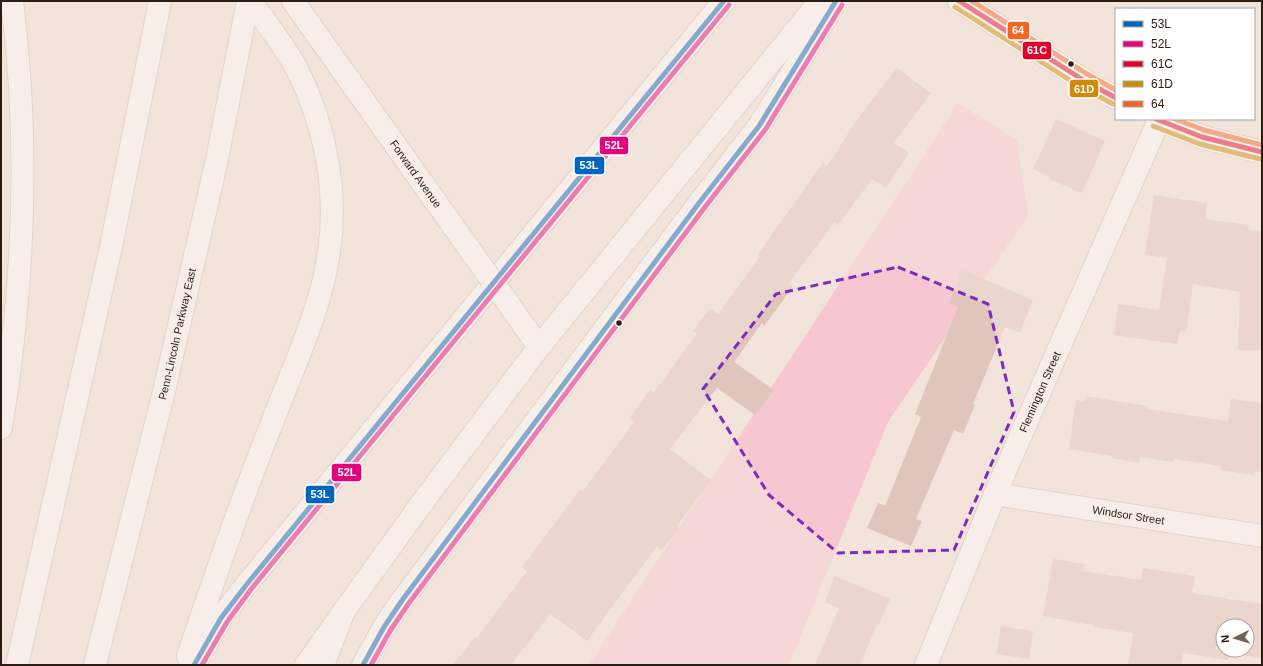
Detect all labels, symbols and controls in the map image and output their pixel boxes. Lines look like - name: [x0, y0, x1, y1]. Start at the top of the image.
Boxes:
- legend: [1115, 8, 1255, 120]
- text: 53L: [1151, 17, 1171, 31]
- line badge: 64: [1007, 21, 1030, 40]
- text: 64: [1012, 24, 1025, 36]
- text: 52L: [1151, 37, 1171, 51]
- line badge: 61C: [1022, 41, 1052, 60]
- text: 61C: [1027, 44, 1047, 56]
- text: 61C: [1151, 57, 1173, 71]
- unlabelled marker: [1066, 59, 1076, 69]
- text: 61D: [1151, 77, 1173, 91]
- line badge: 61D: [1069, 79, 1099, 98]
- text: 61D: [1074, 83, 1094, 95]
- text: 64: [1151, 97, 1165, 111]
- line badge: 52L: [599, 136, 629, 155]
- street label: Forward Avenue: [388, 138, 444, 210]
- text: 52L: [605, 139, 624, 151]
- line badge: 53L: [574, 156, 605, 175]
- text: 53L: [580, 159, 599, 171]
- street label: Penn-Lincoln Parkway East: [156, 267, 198, 401]
- unlabelled marker: [614, 318, 624, 328]
- street label: Flemington Street: [1017, 350, 1063, 434]
- line badge: 52L: [331, 463, 362, 482]
- text: 52L: [338, 466, 357, 478]
- line badge: 53L: [305, 485, 335, 504]
- text: 53L: [311, 488, 330, 500]
- street label: Windsor Street: [1091, 503, 1165, 527]
- north arrow: [1215, 618, 1255, 658]
- text: N: [1219, 634, 1231, 643]

